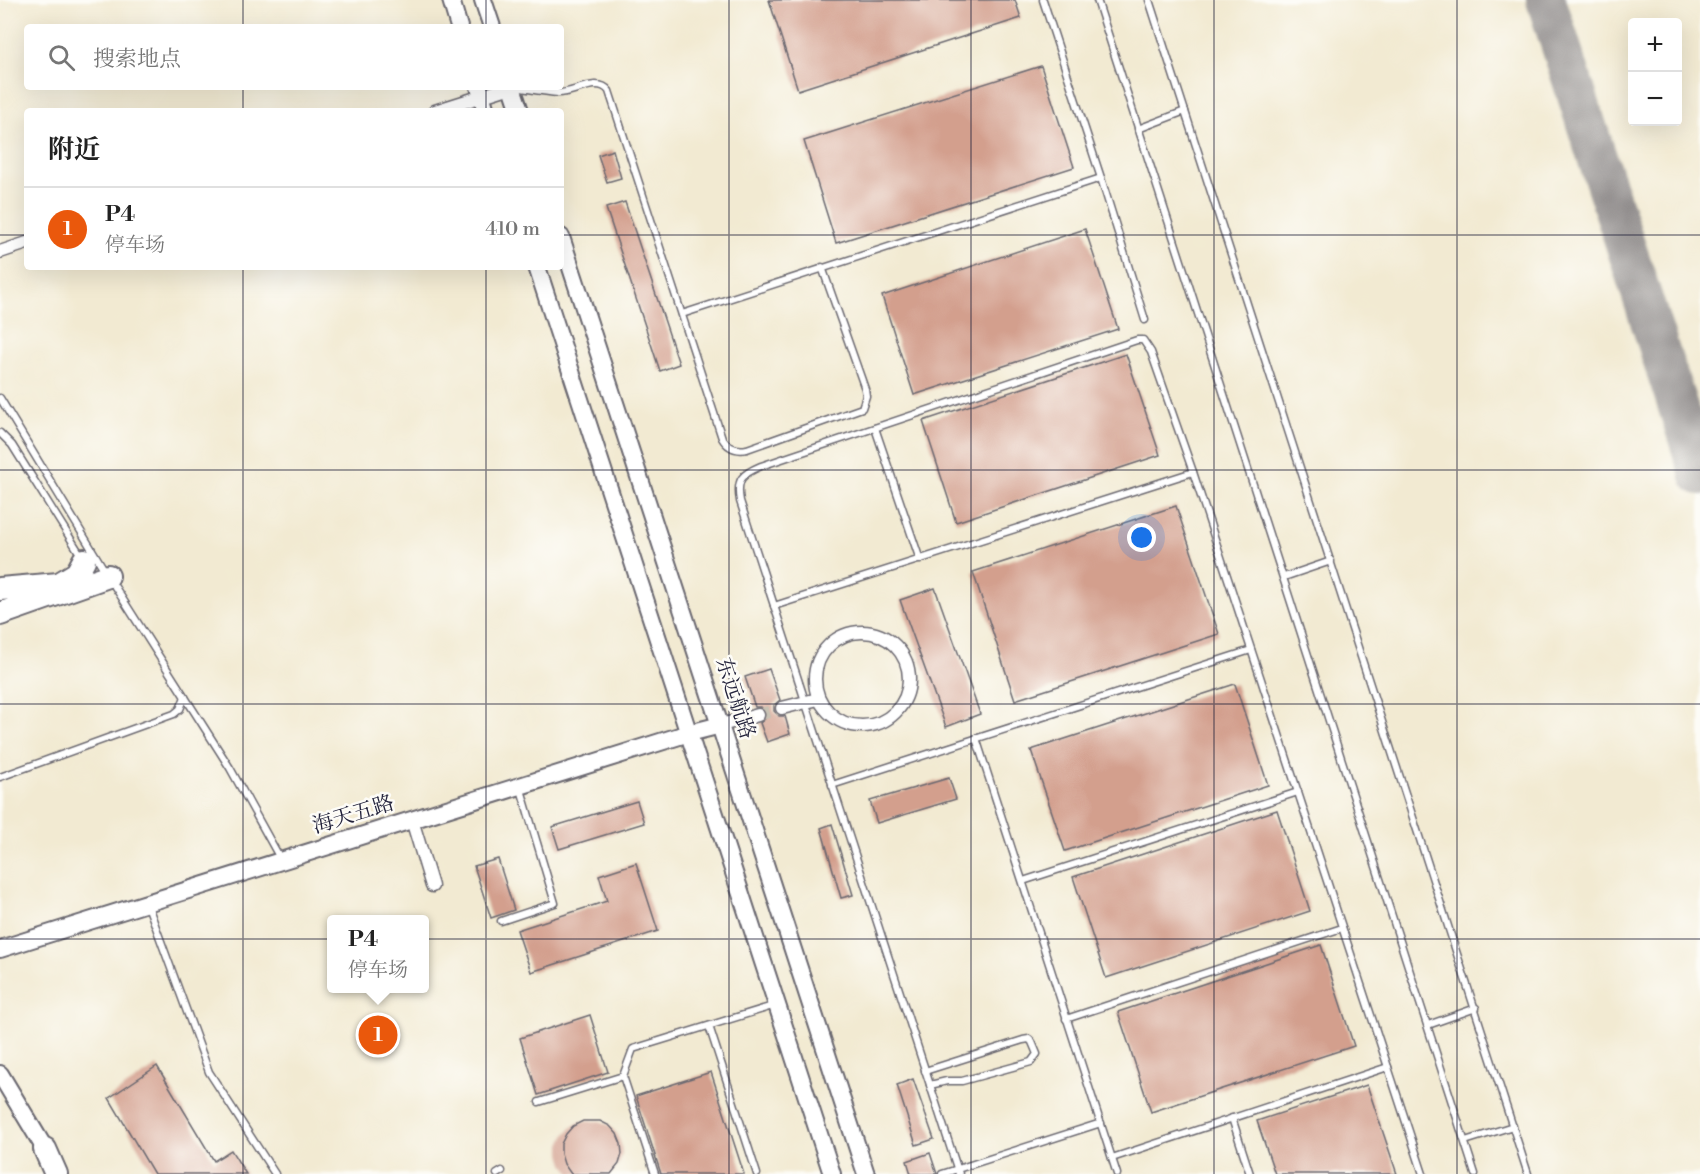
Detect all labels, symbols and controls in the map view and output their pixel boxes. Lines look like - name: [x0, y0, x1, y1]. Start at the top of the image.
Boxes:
- map controls: [1628, 18, 1682, 126]
- button: +: [1628, 18, 1682, 72]
- search box: [24, 24, 564, 90]
- icon: search: [45, 41, 78, 74]
- text: 搜索地点: [93, 46, 181, 73]
- button: −: [1628, 72, 1682, 126]
- text: 附近: [48, 134, 100, 166]
- text: P4: [105, 201, 135, 228]
- text: 1: [63, 217, 72, 242]
- text: 410 m: [485, 217, 540, 242]
- text: 停车场: [105, 233, 165, 258]
- your location: [1127, 523, 1156, 552]
- street label: 东远航路: [710, 654, 760, 742]
- street label: 海天五路: [309, 790, 397, 840]
- popup: [327, 915, 429, 993]
- text: P4: [348, 926, 378, 953]
- text: 停车场: [348, 958, 408, 983]
- pin: 1: [358, 1012, 398, 1058]

